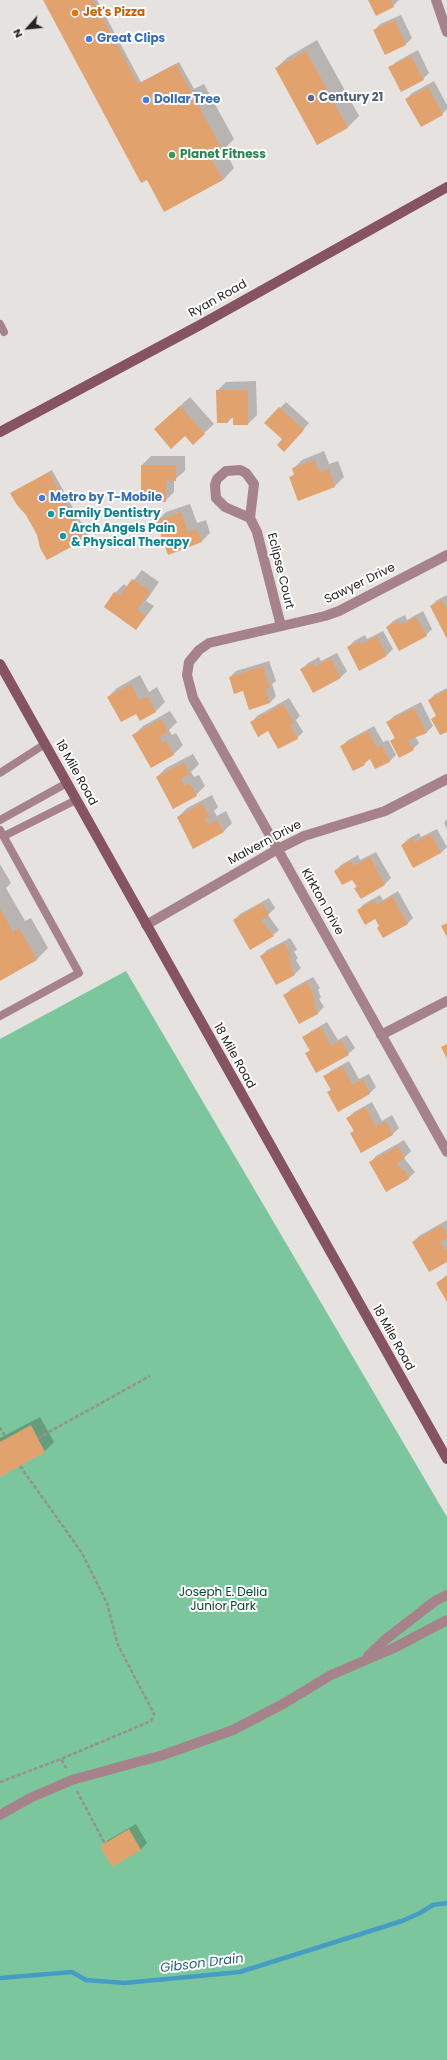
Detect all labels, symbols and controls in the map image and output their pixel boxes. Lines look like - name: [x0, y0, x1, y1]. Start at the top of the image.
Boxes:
- place label: Jet's Pizza: [83, 6, 145, 20]
- north arrow: [8, 8, 48, 48]
- marker: Jet's Pizza: [70, 8, 80, 18]
- text: N: [8, 26, 26, 41]
- place label: Great Clips: [97, 32, 165, 46]
- marker: Great Clips: [84, 34, 94, 44]
- place label: Century 21: [319, 91, 383, 105]
- place label: Dollar Tree: [154, 93, 220, 107]
- marker: Century 21: [306, 93, 316, 103]
- marker: Dollar Tree: [141, 95, 151, 105]
- place label: Planet Fitness: [180, 148, 266, 162]
- marker: Planet Fitness: [167, 150, 177, 160]
- street label: Ryan Road: [186, 277, 250, 321]
- place label: Metro by T-Mobile: [50, 491, 162, 505]
- marker: Metro by T-Mobile: [37, 493, 47, 503]
- place label: Family Dentistry: [59, 507, 161, 521]
- marker: Family Dentistry: [46, 509, 56, 519]
- place label: Arch Angels Pain & Physical Therapy: [71, 522, 190, 550]
- marker: Arch Angels Pain & Physical Therapy: [58, 531, 68, 541]
- street label: Eclipse Court: [264, 531, 296, 611]
- street label: Sawyer Drive: [322, 561, 398, 607]
- street label: 18 Mile Road: [52, 738, 100, 808]
- street label: Malvern Drive: [226, 818, 304, 868]
- street label: Kirkton Drive: [298, 866, 346, 938]
- street label: 18 Mile Road: [210, 1021, 258, 1091]
- street label: 18 Mile Road: [369, 1303, 417, 1373]
- park label: Joseph E. Delia Junior Park: [179, 1586, 267, 1614]
- water label: Gibson Drain: [159, 1951, 245, 1977]

